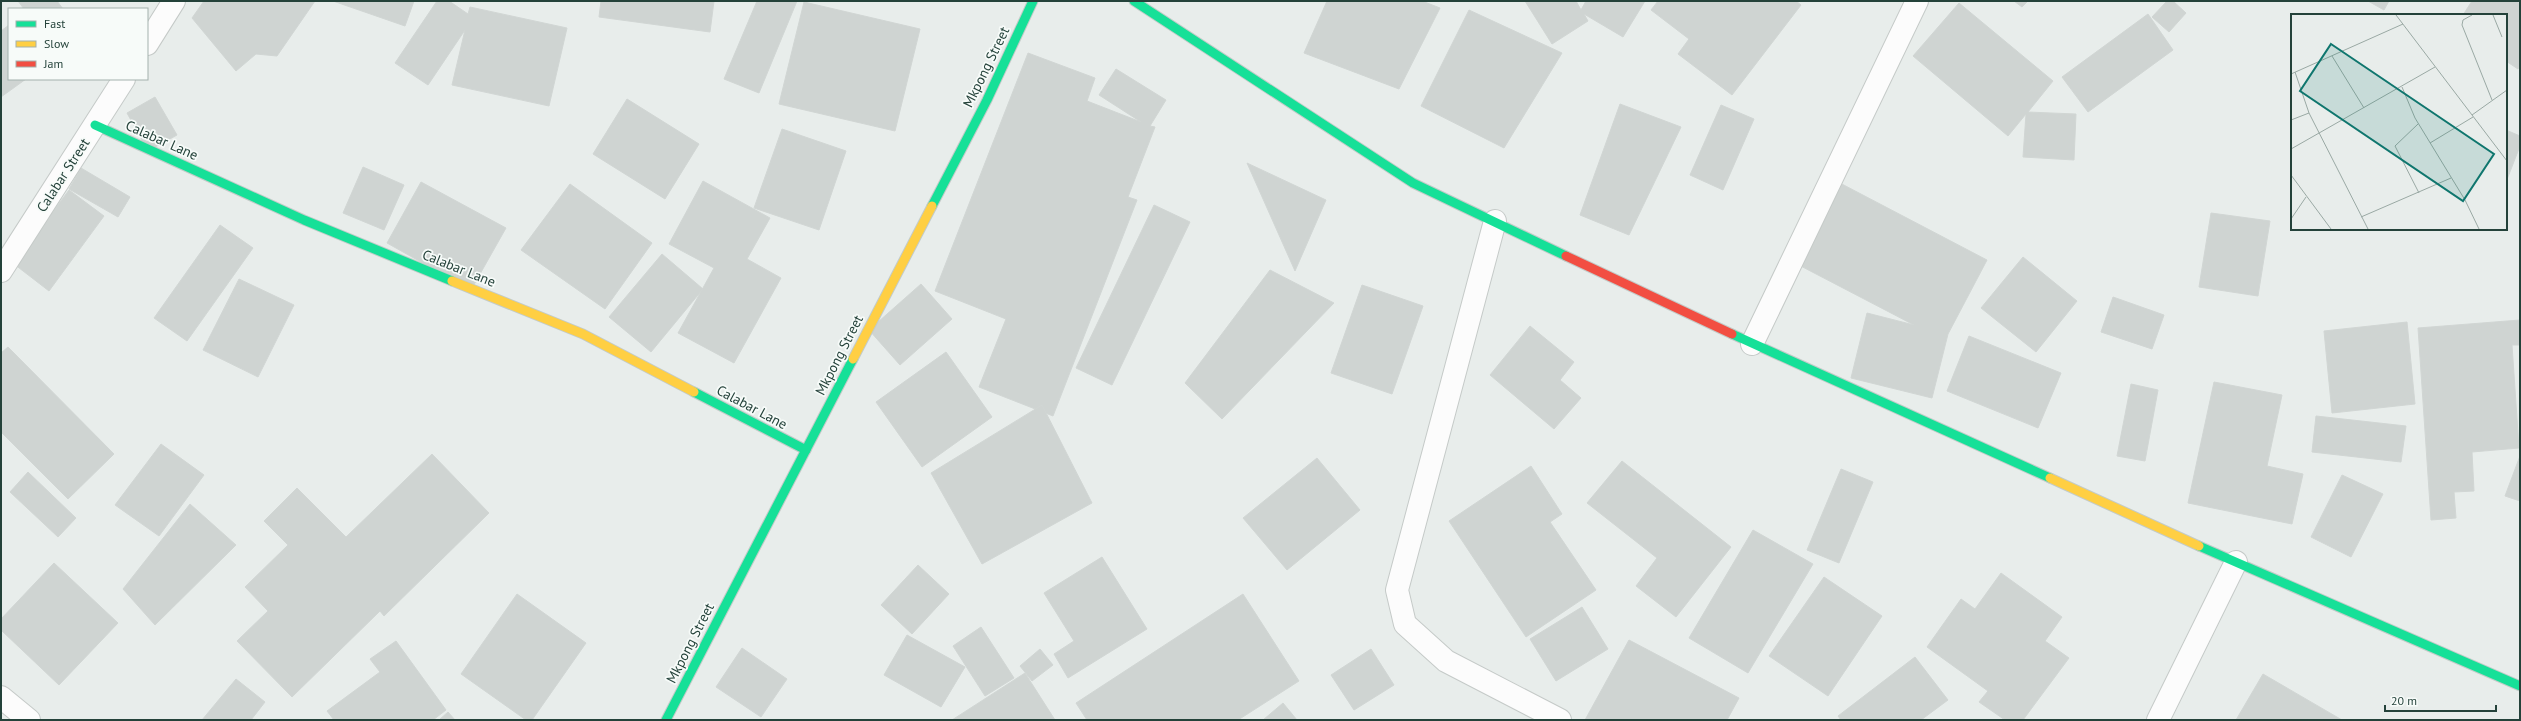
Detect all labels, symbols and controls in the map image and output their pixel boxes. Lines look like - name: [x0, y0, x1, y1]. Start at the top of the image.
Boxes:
- legend: [8, 8, 148, 80]
- inset map: [2291, 14, 2507, 230]
- text: Fast: [44, 16, 65, 31]
- street label: Mkpong Street: [959, 23, 1013, 110]
- text: Slow: [44, 36, 69, 51]
- text: Jam: [43, 56, 63, 71]
- street label: Calabar Lane: [123, 116, 201, 164]
- street label: Calabar Street: [32, 134, 94, 215]
- street label: Calabar Lane: [420, 245, 498, 291]
- street label: Mkpong Street: [811, 312, 867, 398]
- street label: Calabar Lane: [714, 381, 790, 433]
- street label: Mkpong Street: [662, 600, 718, 686]
- scale bar: [2385, 687, 2496, 713]
- text: 20 m: [2391, 693, 2417, 708]

